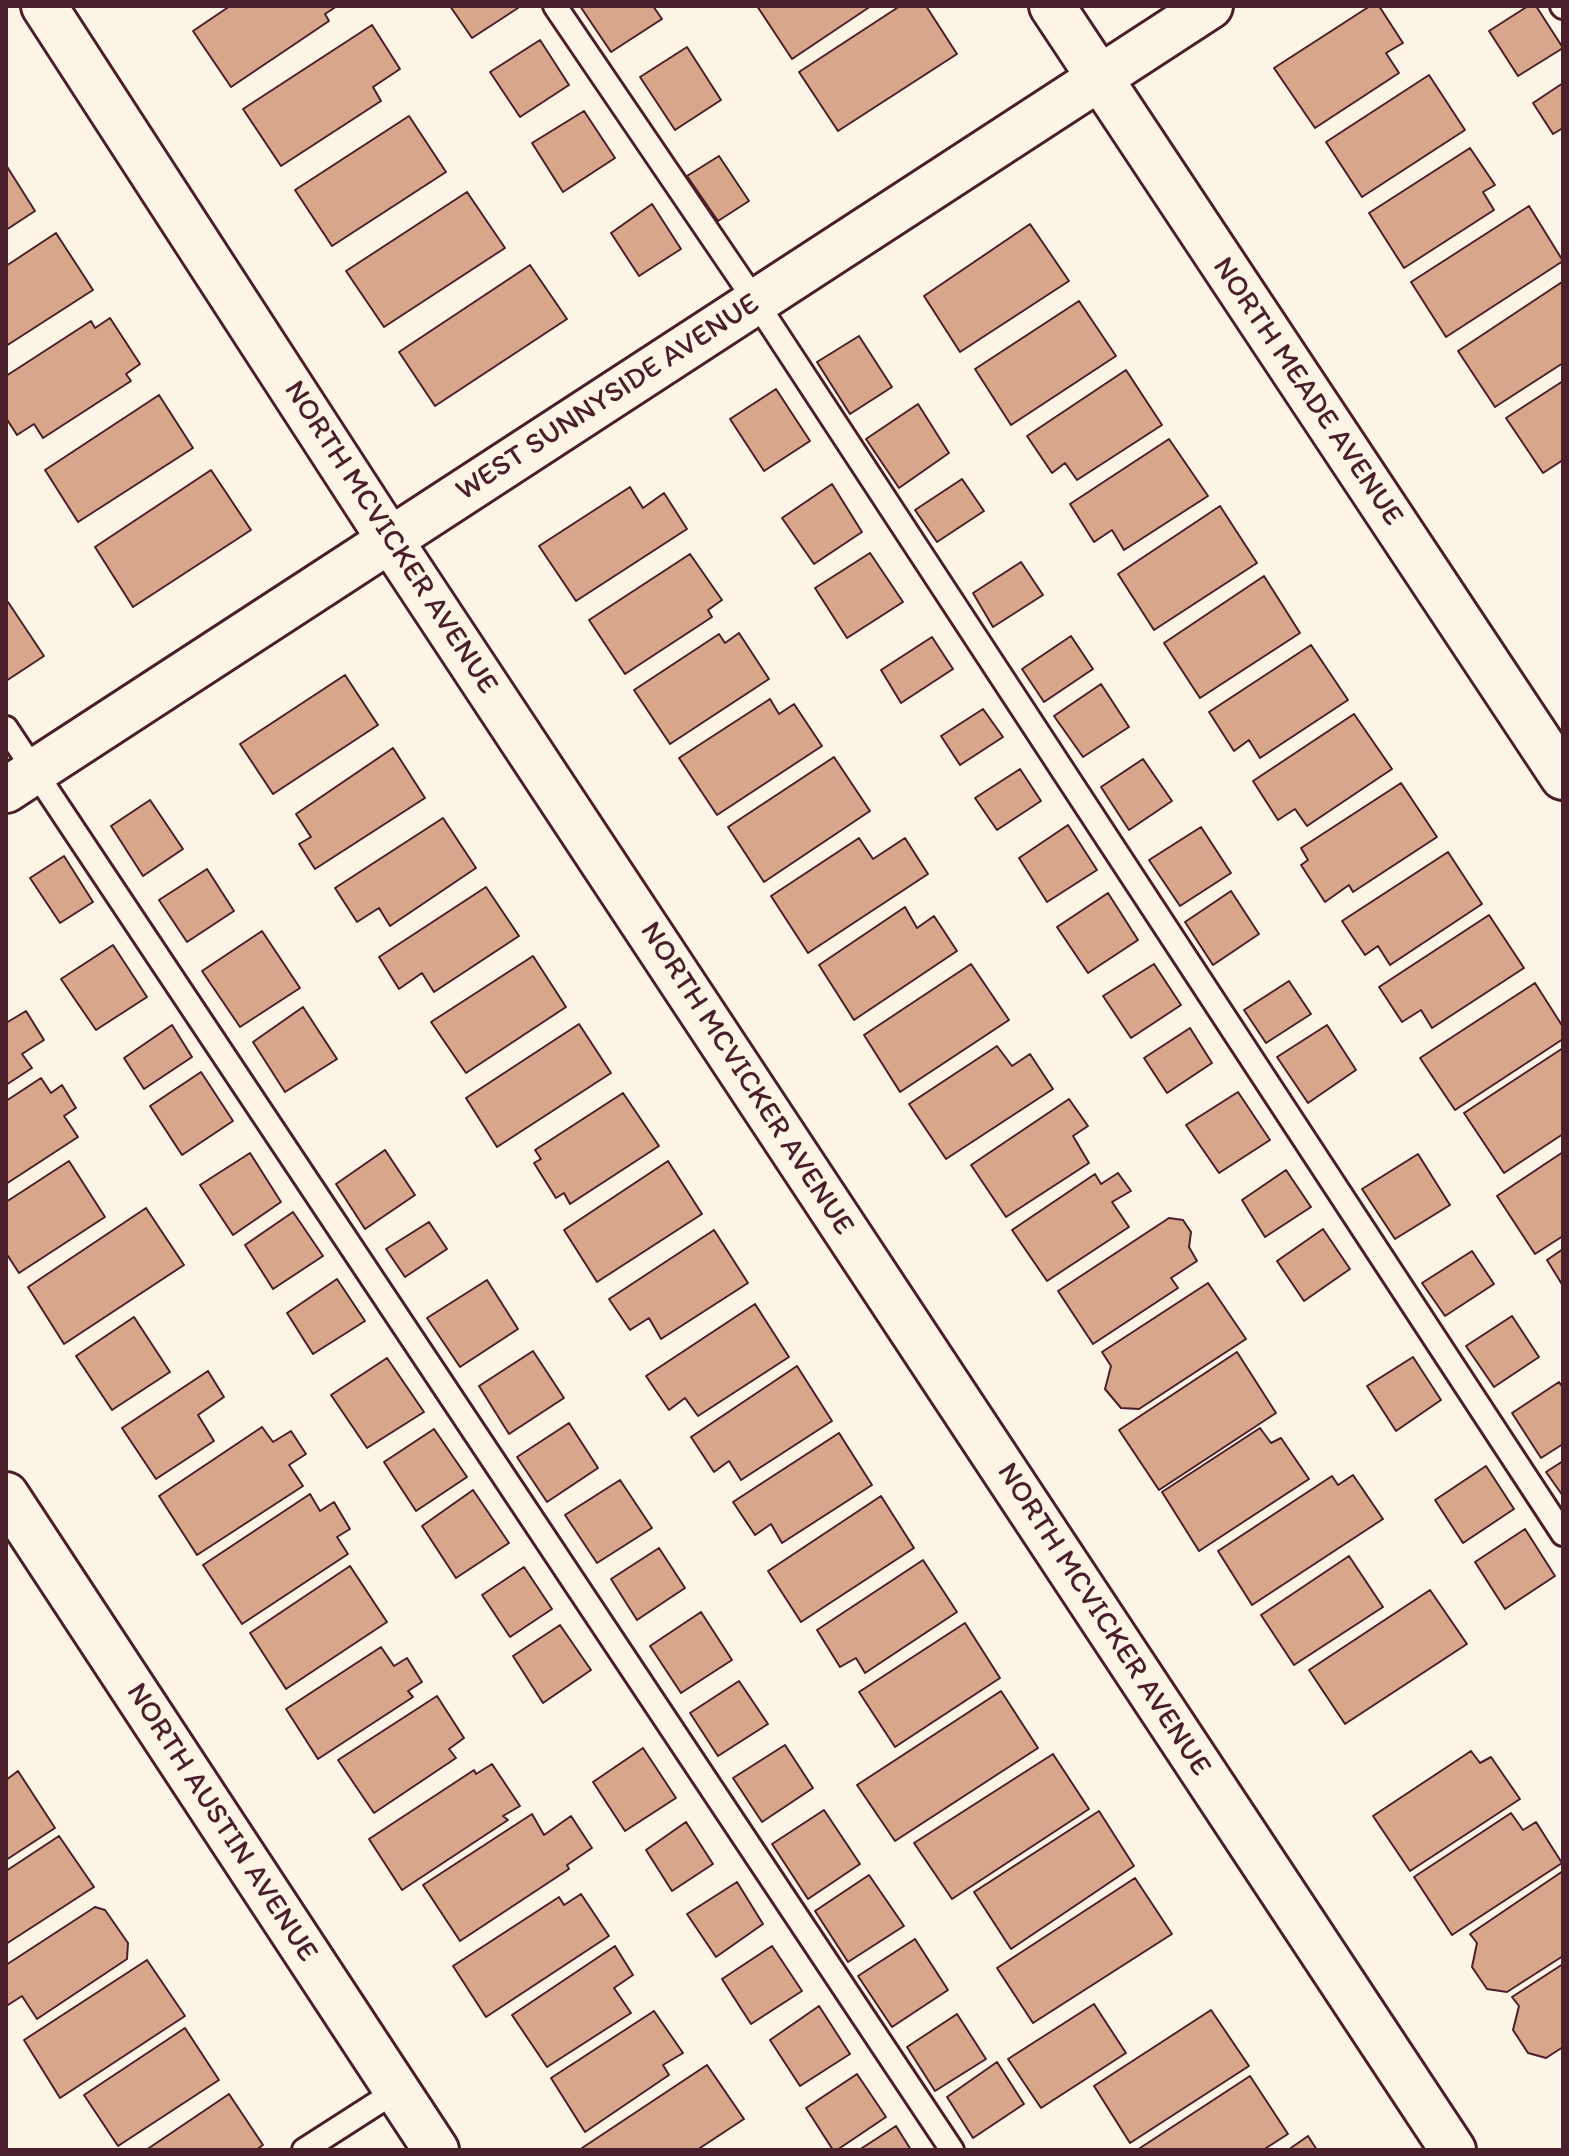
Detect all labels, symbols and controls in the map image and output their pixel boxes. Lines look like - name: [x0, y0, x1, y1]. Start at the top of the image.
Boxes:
- street label: NORTH MEADE AVENUE: [1204, 251, 1410, 533]
- street label: WEST SUNNYSIDE AVENUE: [450, 286, 766, 510]
- street label: NORTH MCVICKER AVENUE: [275, 375, 505, 701]
- street label: NORTH MCVICKER AVENUE: [631, 916, 861, 1242]
- street label: NORTH MCVICKER AVENUE: [988, 1457, 1218, 1783]
- street label: NORTH AUSTIN AVENUE: [117, 1677, 325, 1969]

